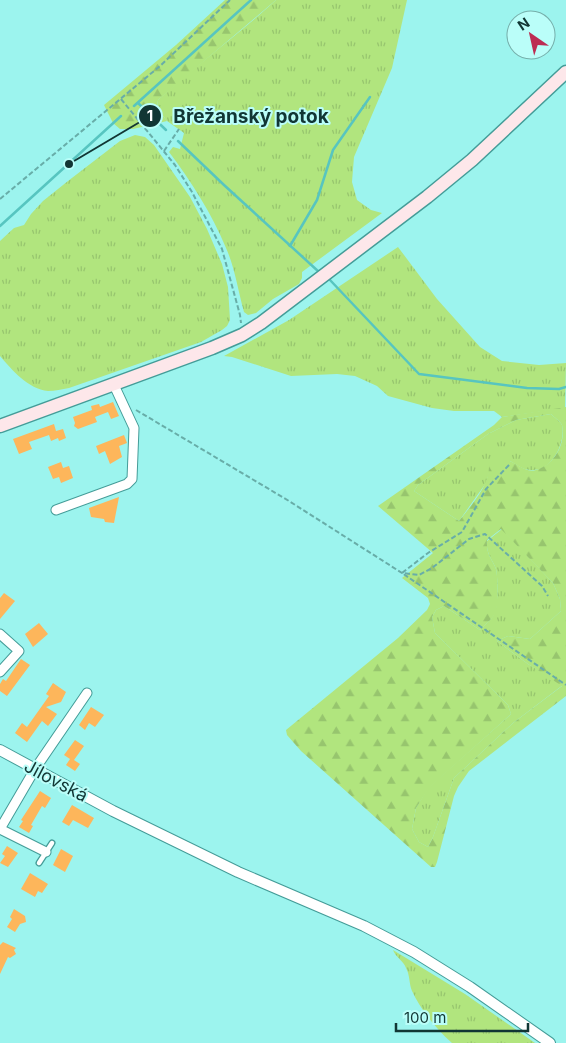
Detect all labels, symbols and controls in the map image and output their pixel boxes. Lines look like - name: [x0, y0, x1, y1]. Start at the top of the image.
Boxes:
- north arrow: [506, 10, 556, 60]
- text: N: [514, 14, 533, 34]
- callout: Břežanský potok: [138, 99, 338, 133]
- text: Břežanský potok: [173, 105, 329, 128]
- text: 1: [147, 106, 153, 125]
- street label: Jílovská: [21, 755, 92, 806]
- scale bar: [396, 1000, 528, 1032]
- text: 100 m: [404, 1008, 446, 1027]

